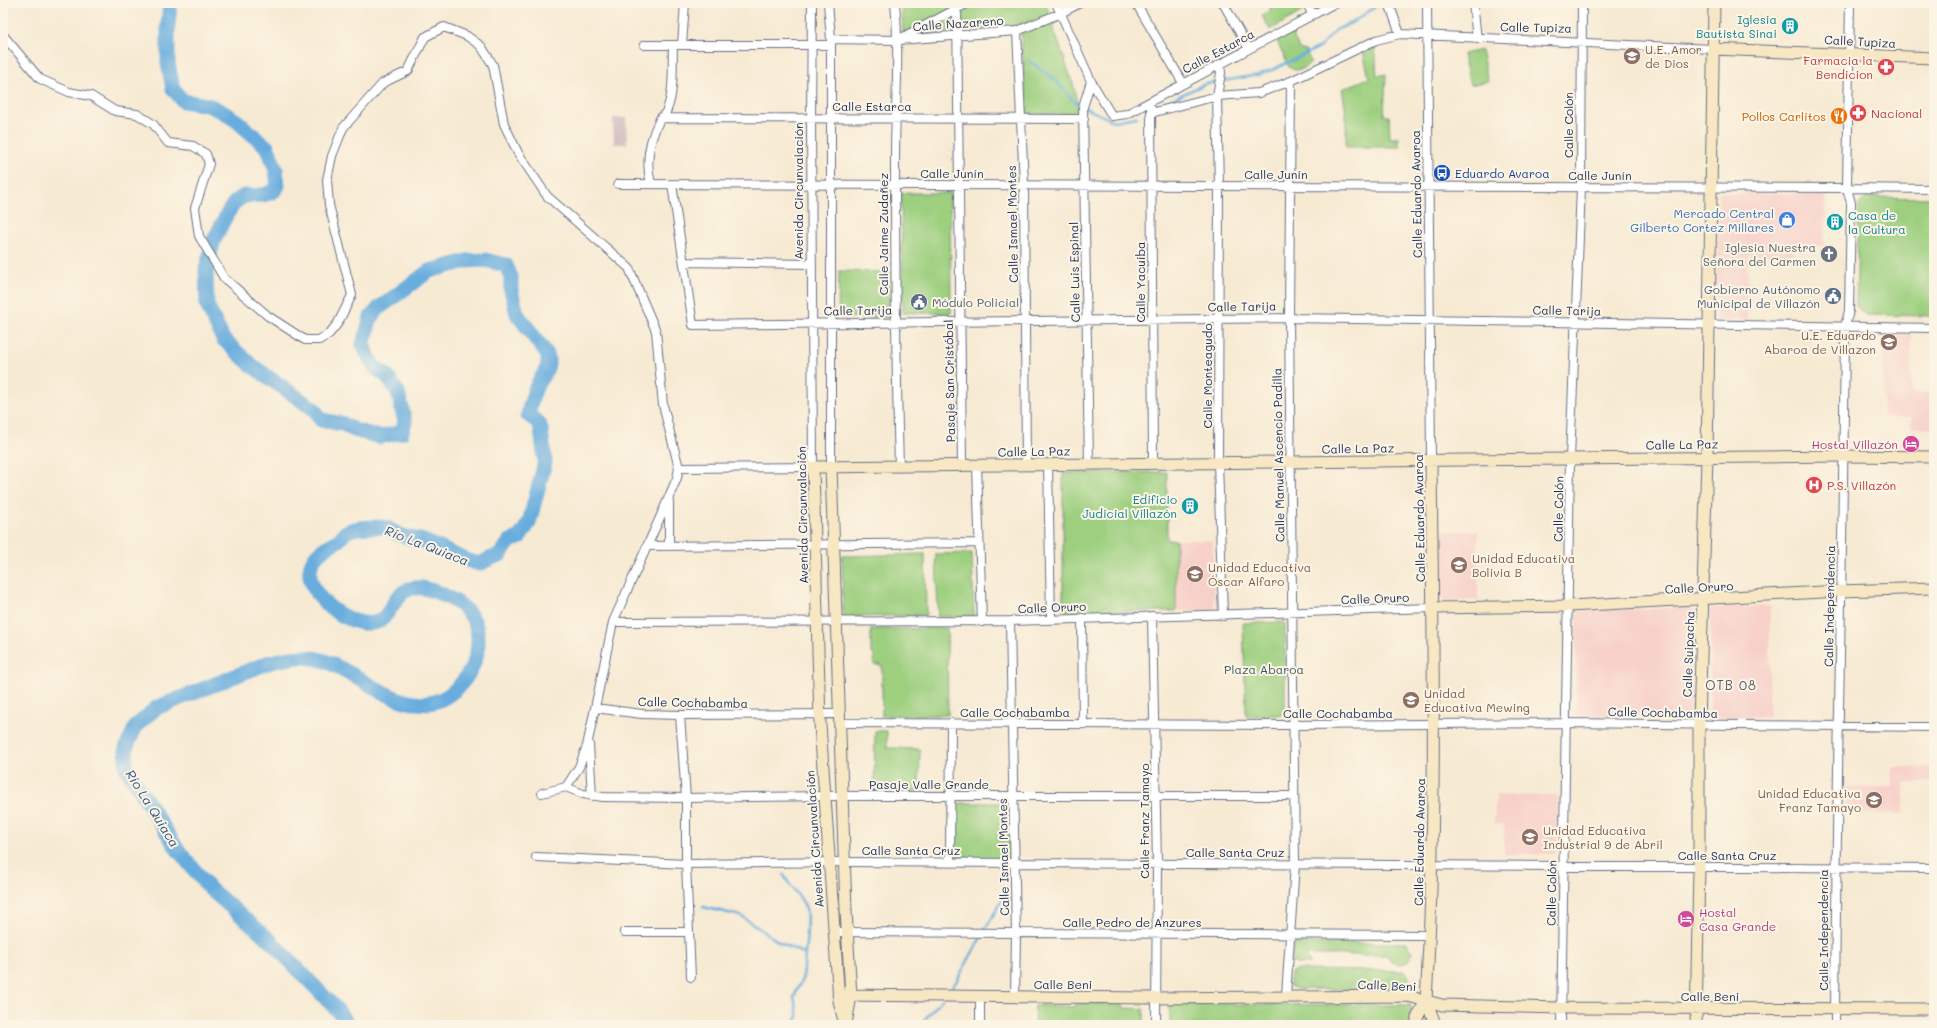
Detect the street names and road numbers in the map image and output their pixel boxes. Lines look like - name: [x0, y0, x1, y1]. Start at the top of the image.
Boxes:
- street label: Calle Nazareno: [912, 12, 1004, 34]
- street label: Calle Tupiza: [1500, 18, 1572, 36]
- street label: Calle Estarca: [1179, 25, 1257, 77]
- street label: Calle Tupiza: [1824, 31, 1896, 51]
- street label: Calle Colón: [1560, 92, 1576, 158]
- street label: Calle Estarca: [832, 98, 912, 114]
- street label: Avenida Circunvalación: [790, 122, 806, 260]
- street label: Calle Eduardo Avaroa: [1407, 130, 1425, 258]
- street label: Calle Junín: [920, 165, 984, 181]
- street label: Calle Ismael Montes: [1003, 165, 1021, 283]
- street label: Calle Junín: [1244, 166, 1308, 182]
- street label: Calle Junín: [1568, 167, 1632, 183]
- street label: Calle Jaime Zudañez: [875, 172, 891, 295]
- street label: Calle Luis Espinal: [1065, 222, 1083, 322]
- street label: Calle Yacuiba: [1132, 241, 1148, 323]
- street label: Calle Tarija: [1208, 297, 1276, 315]
- street label: Calle Tarija: [824, 301, 892, 319]
- street label: Calle Tarija: [1533, 301, 1601, 319]
- street label: Pasaje San Cristóbal: [940, 319, 958, 443]
- street label: Calle Monteagudo: [1199, 323, 1215, 429]
- street label: Calle Manuel Ascencio Padilla: [1268, 368, 1288, 542]
- street label: Calle La Paz: [1646, 435, 1719, 453]
- street label: Calle La Paz: [1322, 439, 1395, 457]
- street label: Calle La Paz: [998, 442, 1071, 460]
- street label: Avenida Circunvalación: [793, 446, 811, 584]
- street label: Calle Eduardo Avaroa: [1410, 454, 1428, 582]
- street label: Calle Colón: [1549, 476, 1567, 542]
- street label: Calle Independencia: [1820, 545, 1838, 667]
- street label: Calle Oruro: [1664, 577, 1734, 597]
- street label: Calle Oruro: [1340, 589, 1410, 607]
- street label: Calle Oruro: [1017, 598, 1087, 616]
- street label: Calle Suipacha: [1678, 610, 1698, 698]
- street label: Calle Cochabamba: [638, 693, 748, 711]
- street label: Calle Cochabamba: [1608, 703, 1718, 721]
- street label: Calle Cochabamba: [960, 704, 1070, 720]
- street label: Calle Cochabamba: [1283, 705, 1393, 721]
- street label: Calle Franz Tamayo: [1136, 763, 1152, 879]
- street label: Avenida Circunvalación: [801, 770, 827, 908]
- street label: Pasaje Valle Grande: [869, 776, 989, 792]
- street label: Calle Eduardo Avaroa: [1410, 778, 1428, 906]
- street label: Calle Ismael Montes: [994, 798, 1012, 916]
- street label: Calle Santa Cruz: [862, 842, 961, 858]
- street label: Calle Santa Cruz: [1186, 844, 1285, 860]
- street label: Calle Santa Cruz: [1678, 847, 1777, 863]
- street label: Calle Colón: [1542, 860, 1560, 926]
- street label: Calle Independencia: [1815, 869, 1831, 991]
- street label: Calle Pedro de Anzures: [1062, 914, 1202, 930]
- street label: Calle Beni: [1034, 976, 1092, 992]
- street label: Calle Beni: [1357, 976, 1417, 994]
- street label: Calle Beni: [1681, 988, 1739, 1004]

